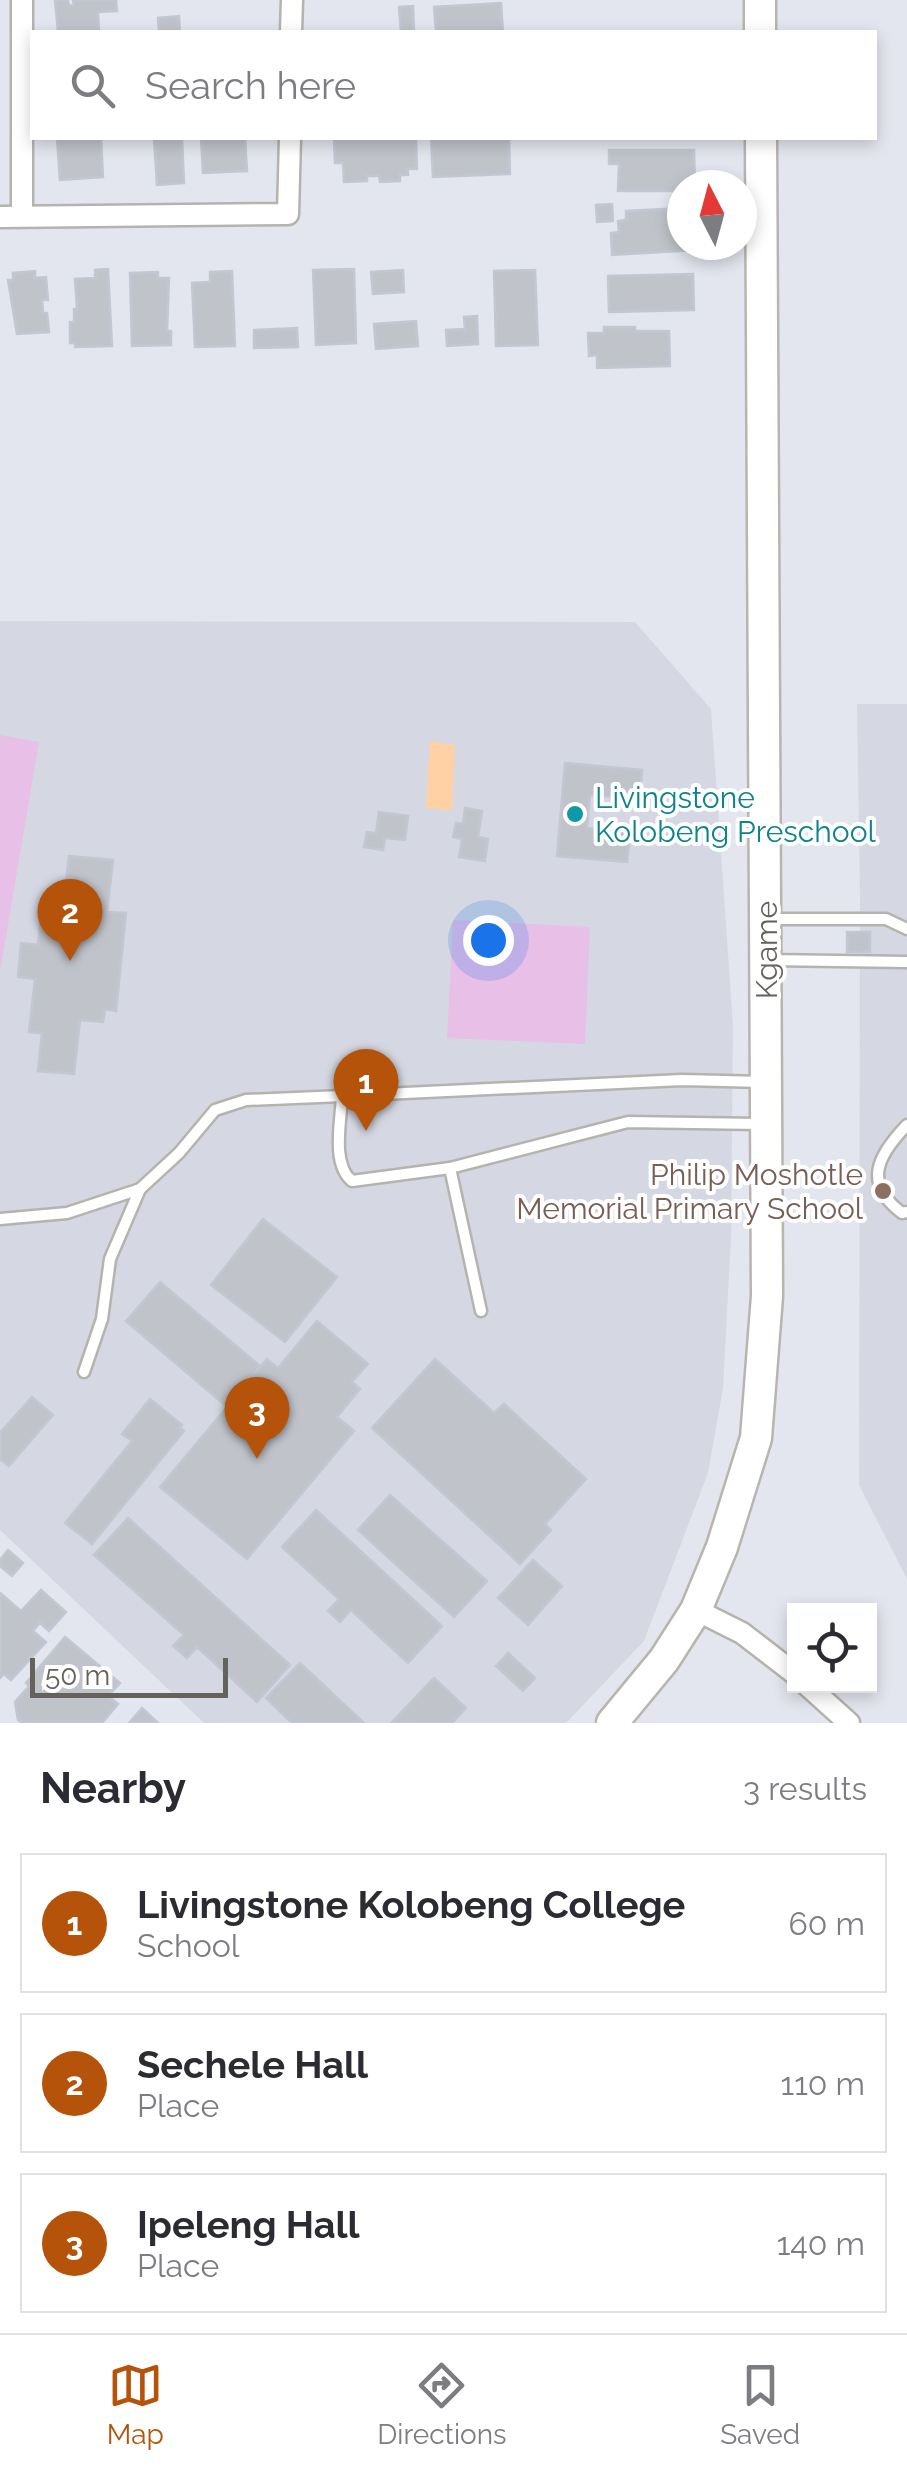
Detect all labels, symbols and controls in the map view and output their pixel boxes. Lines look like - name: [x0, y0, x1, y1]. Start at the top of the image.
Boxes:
- search box: [30, 30, 877, 140]
- icon: search: [65, 58, 120, 113]
- text: Search here: [145, 63, 356, 108]
- north arrow: [667, 170, 757, 260]
- place label: Livingstone Kolobeng Preschool: [595, 780, 876, 849]
- marker: Livingstone Kolobeng Preschool: [564, 803, 586, 825]
- pin: 2: [38, 878, 102, 961]
- street label: Kgame: [749, 901, 784, 999]
- your location: [463, 915, 514, 966]
- pin: 1: [334, 1048, 398, 1131]
- place label: Philip Moshotle Memorial Primary School: [516, 1157, 864, 1226]
- marker: Philip Moshotle Memorial Primary School: [872, 1180, 894, 1202]
- pin: 3: [224, 1376, 290, 1459]
- map controls: [787, 1603, 877, 1693]
- button: locate: [787, 1603, 877, 1693]
- scale bar: [30, 1653, 228, 1698]
- text: 50 m: [45, 1659, 110, 1692]
- text: Nearby: [40, 1764, 186, 1813]
- text: 3 results: [743, 1770, 867, 1807]
- text: Livingstone Kolobeng College: [137, 1882, 685, 1927]
- text: 1: [67, 1905, 82, 1942]
- text: 60 m: [789, 1905, 865, 1942]
- text: School: [137, 1927, 239, 1964]
- text: Sechele Hall: [137, 2042, 368, 2087]
- text: 2: [65, 2065, 84, 2102]
- text: 110 m: [780, 2065, 865, 2102]
- text: Place: [137, 2087, 219, 2124]
- text: Ipeleng Hall: [137, 2202, 360, 2247]
- text: 3: [66, 2225, 83, 2262]
- text: 140 m: [777, 2225, 865, 2262]
- text: Place: [137, 2247, 219, 2284]
- tab: Map: [107, 2358, 164, 2451]
- tab: Directions: [377, 2358, 507, 2451]
- tab: Saved: [720, 2358, 800, 2451]

